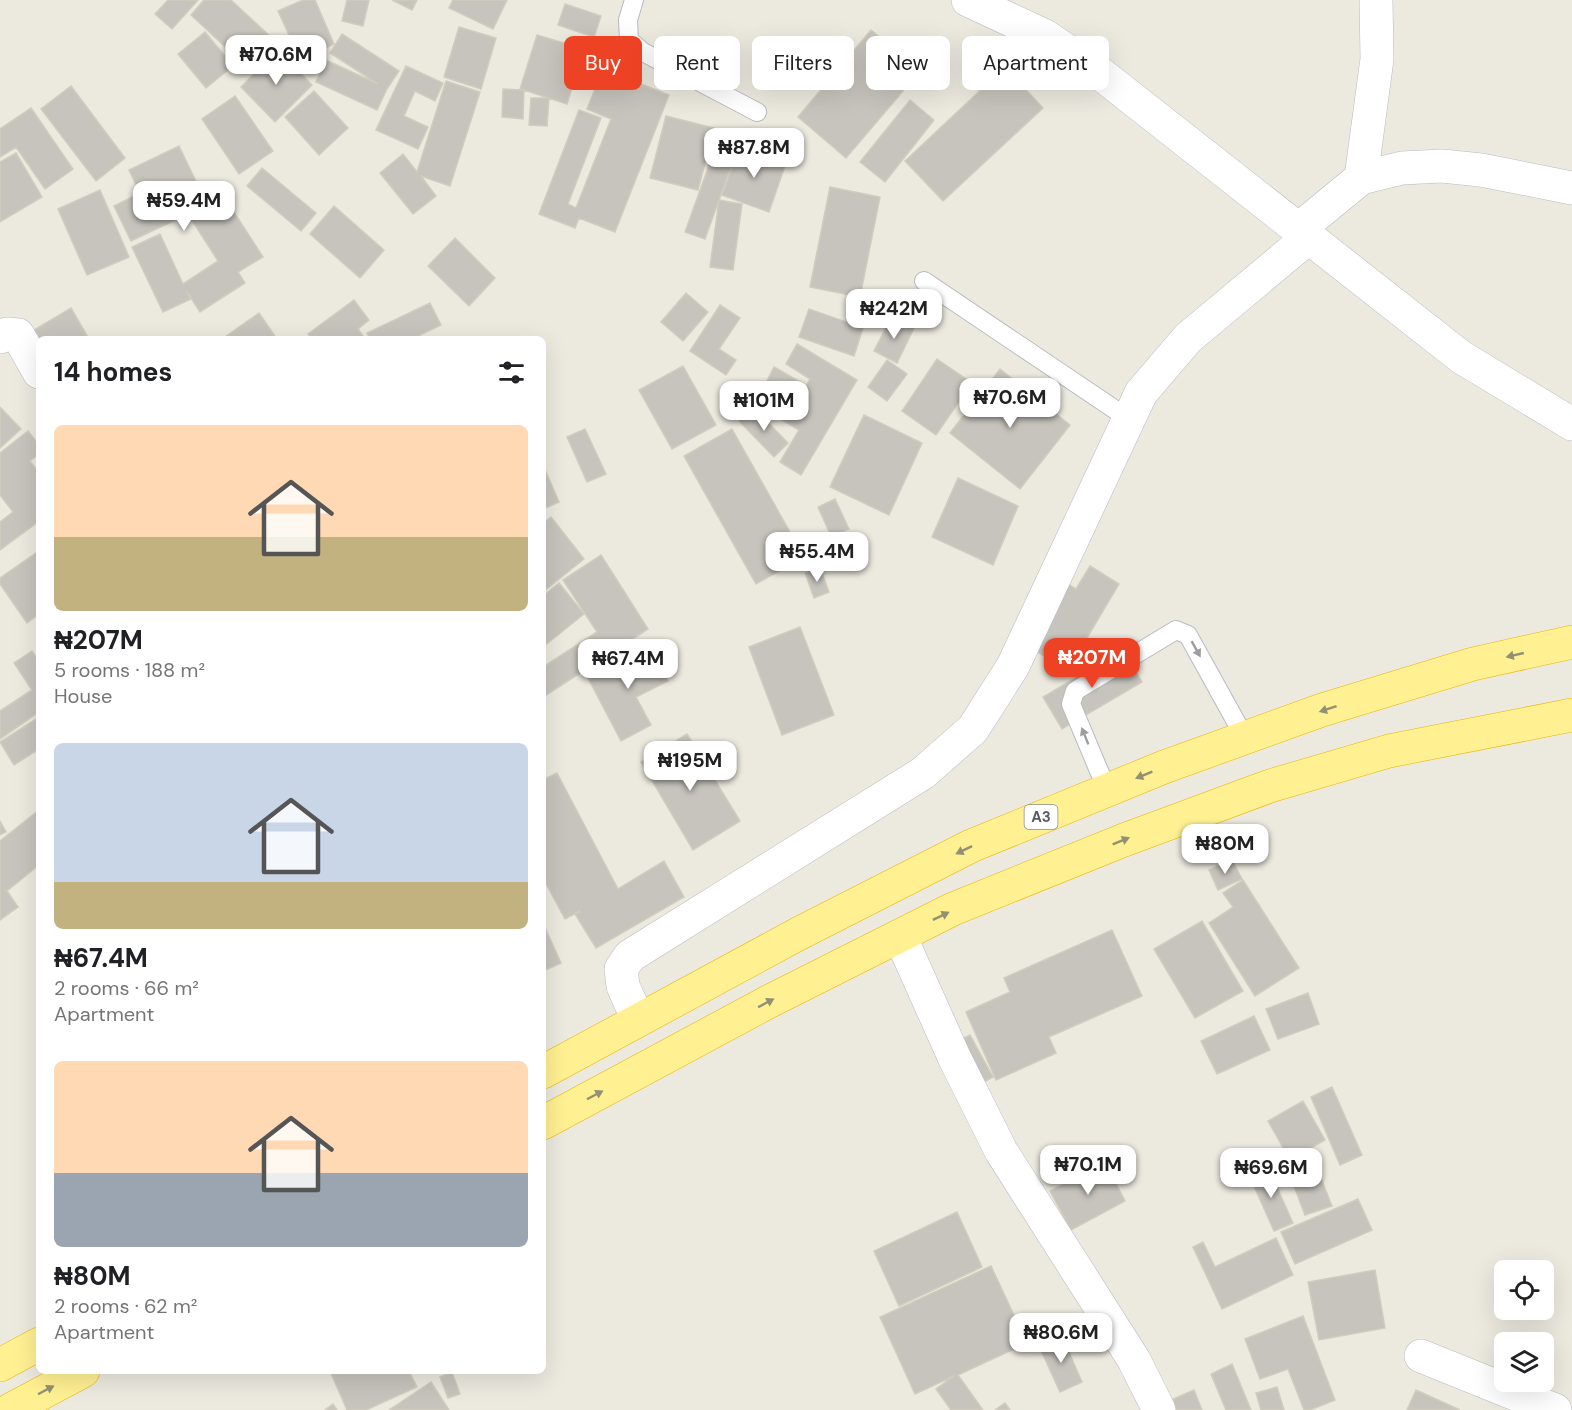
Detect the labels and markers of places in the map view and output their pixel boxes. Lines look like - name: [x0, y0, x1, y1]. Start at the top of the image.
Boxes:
- pin: ₦70.6M: [227, 35, 325, 86]
- pin: ₦87.8M: [705, 128, 803, 179]
- pin: ₦59.4M: [135, 181, 233, 232]
- pin: ₦242M: [852, 289, 936, 340]
- pin: ₦70.6M: [961, 378, 1059, 429]
- pin: ₦101M: [722, 381, 806, 432]
- pin: ₦55.4M: [768, 532, 866, 583]
- pin: ₦207M: [1050, 638, 1134, 689]
- pin: ₦67.4M: [579, 639, 677, 690]
- pin: ₦195M: [648, 741, 732, 792]
- pin: ₦80M: [1189, 824, 1261, 875]
- pin: ₦70.1M: [1039, 1145, 1137, 1196]
- pin: ₦69.6M: [1222, 1148, 1320, 1199]
- pin: ₦80.6M: [1012, 1313, 1110, 1364]

